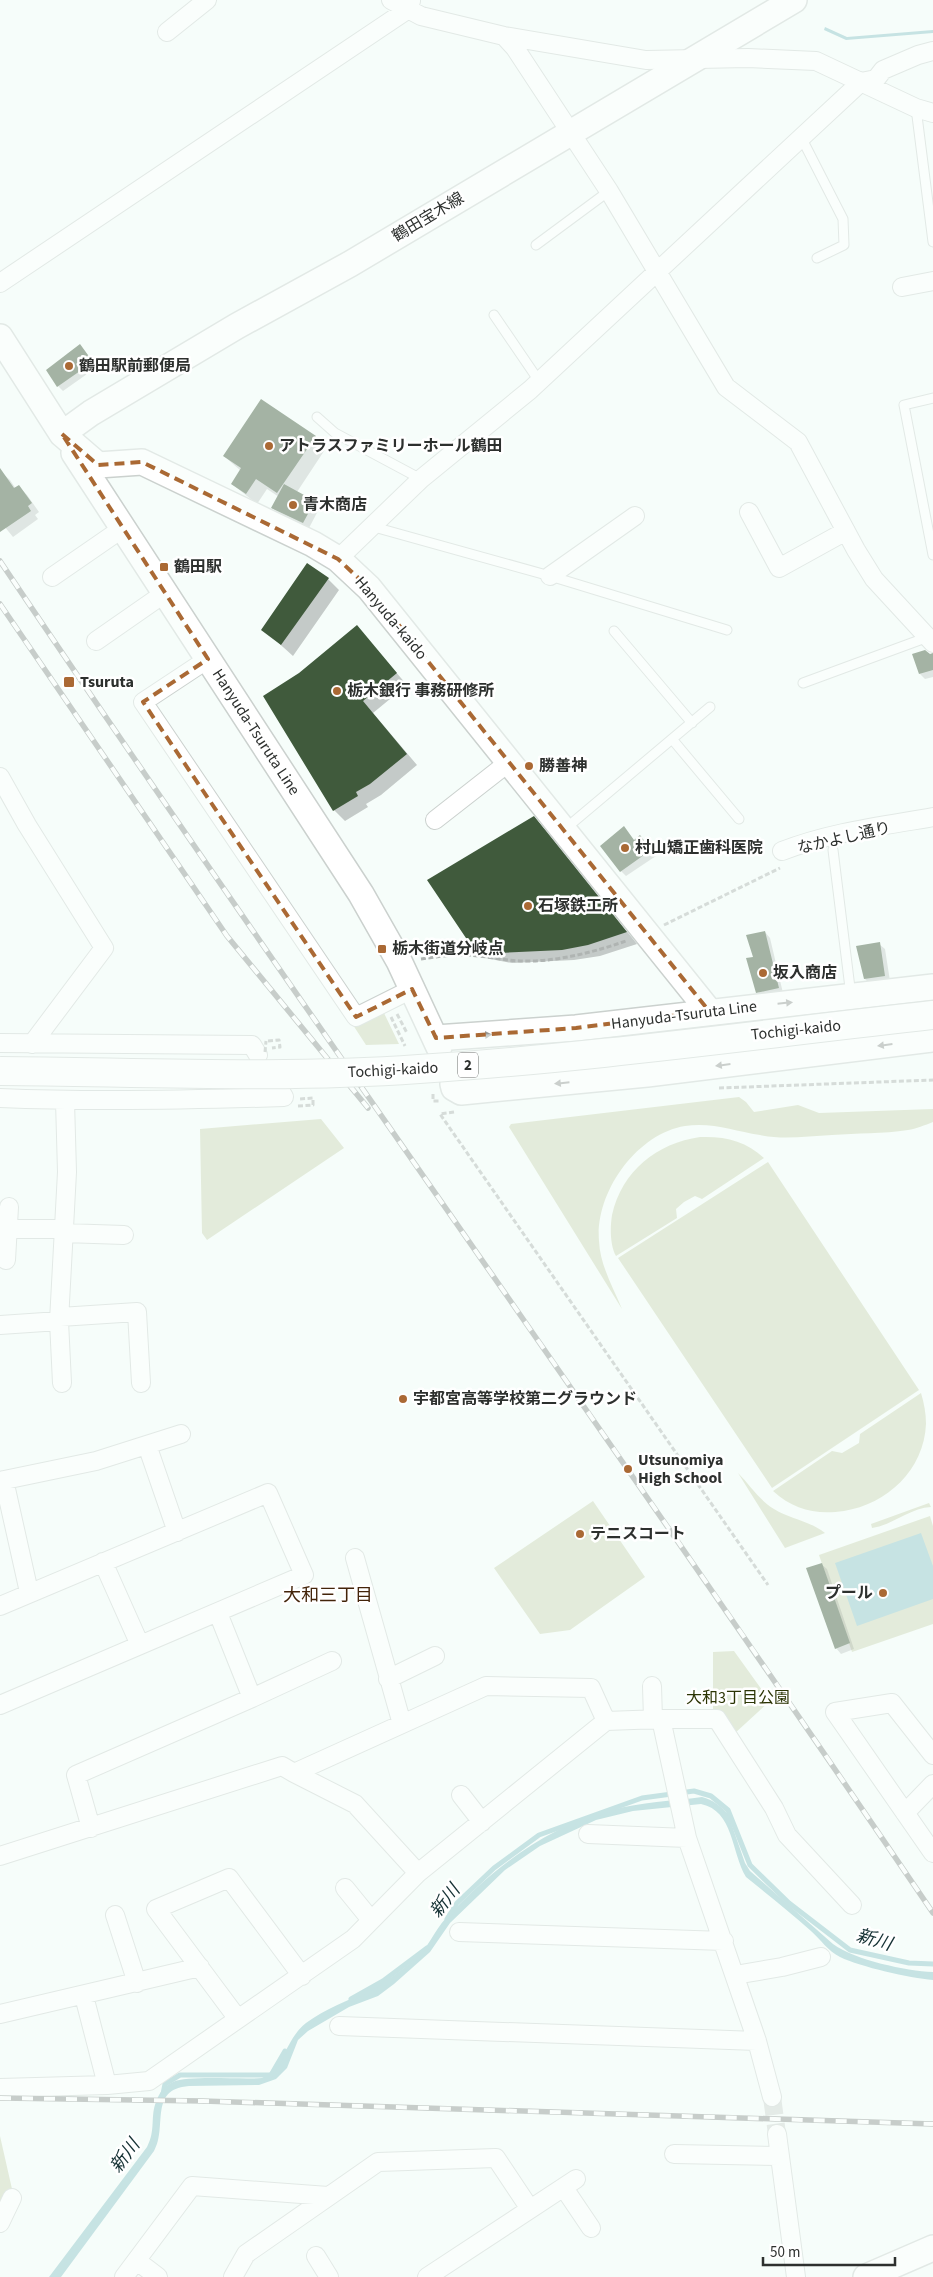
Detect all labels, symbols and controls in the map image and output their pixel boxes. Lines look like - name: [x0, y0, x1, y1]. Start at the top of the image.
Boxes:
- street label: 鶴田宝木線: [388, 187, 468, 247]
- place label: 鶴田駅前郵便局: [79, 355, 191, 377]
- marker: 鶴田駅前郵便局: [63, 360, 75, 372]
- place label: アトラスファミリーホール鶴田: [279, 435, 503, 457]
- marker: アトラスファミリーホール鶴田: [263, 440, 275, 452]
- place label: 青木商店: [303, 494, 367, 516]
- marker: 青木商店: [287, 499, 299, 511]
- place label: 鶴田駅: [174, 556, 222, 578]
- marker: 鶴田駅: [158, 561, 170, 573]
- street label: Hanyuda-kaido: [350, 572, 432, 664]
- street label: Hanyuda-Tsuruta Line: [207, 665, 305, 800]
- place label: Tsuruta: [80, 671, 134, 693]
- marker: Tsuruta: [62, 675, 76, 689]
- place label: 栃木銀行 事務研修所: [347, 680, 494, 702]
- marker: 栃木銀行 事務研修所: [331, 685, 343, 697]
- place label: 勝善神: [539, 755, 587, 777]
- marker: 勝善神: [523, 760, 535, 772]
- street label: なかよし通り: [795, 817, 893, 859]
- place label: 村山矯正歯科医院: [635, 837, 763, 859]
- marker: 村山矯正歯科医院: [619, 842, 631, 854]
- place label: 石塚鉄工所: [538, 895, 618, 917]
- marker: 石塚鉄工所: [522, 900, 534, 912]
- place label: 栃木街道分岐点: [392, 938, 504, 960]
- marker: 栃木街道分岐点: [376, 943, 388, 955]
- place label: 坂入商店: [773, 962, 837, 984]
- marker: 坂入商店: [757, 967, 769, 979]
- street label: Hanyuda-Tsuruta Line: [610, 995, 758, 1035]
- one-way arrow: [777, 999, 793, 1007]
- street label: Tochigi-kaido: [750, 1014, 842, 1046]
- one-way arrow: [476, 1030, 492, 1038]
- one-way arrow: [876, 1041, 892, 1049]
- road number: 2: [458, 1052, 478, 1078]
- street label: Tochigi-kaido: [347, 1057, 439, 1083]
- one-way arrow: [715, 1061, 731, 1069]
- one-way arrow: [554, 1079, 570, 1087]
- place label: 宇都宮高等学校第二グラウンド: [413, 1388, 637, 1410]
- marker: 宇都宮高等学校第二グラウンド: [397, 1393, 409, 1405]
- place label: Utsunomiya High School: [638, 1449, 723, 1489]
- marker: Utsunomiya High School: [622, 1463, 634, 1475]
- place label: テニスコート: [590, 1523, 686, 1545]
- marker: テニスコート: [574, 1528, 586, 1540]
- place label: プール: [825, 1582, 873, 1604]
- district label: 大和三丁目: [283, 1583, 373, 1608]
- marker: プール: [877, 1587, 889, 1599]
- park label: 大和3丁目公園: [686, 1687, 790, 1709]
- water label: 新川: [424, 1878, 467, 1923]
- water label: 新川: [853, 1923, 897, 1958]
- water label: 新川: [104, 2132, 147, 2178]
- scale bar: [763, 2234, 896, 2266]
- text: 50 m: [770, 2242, 800, 2263]

